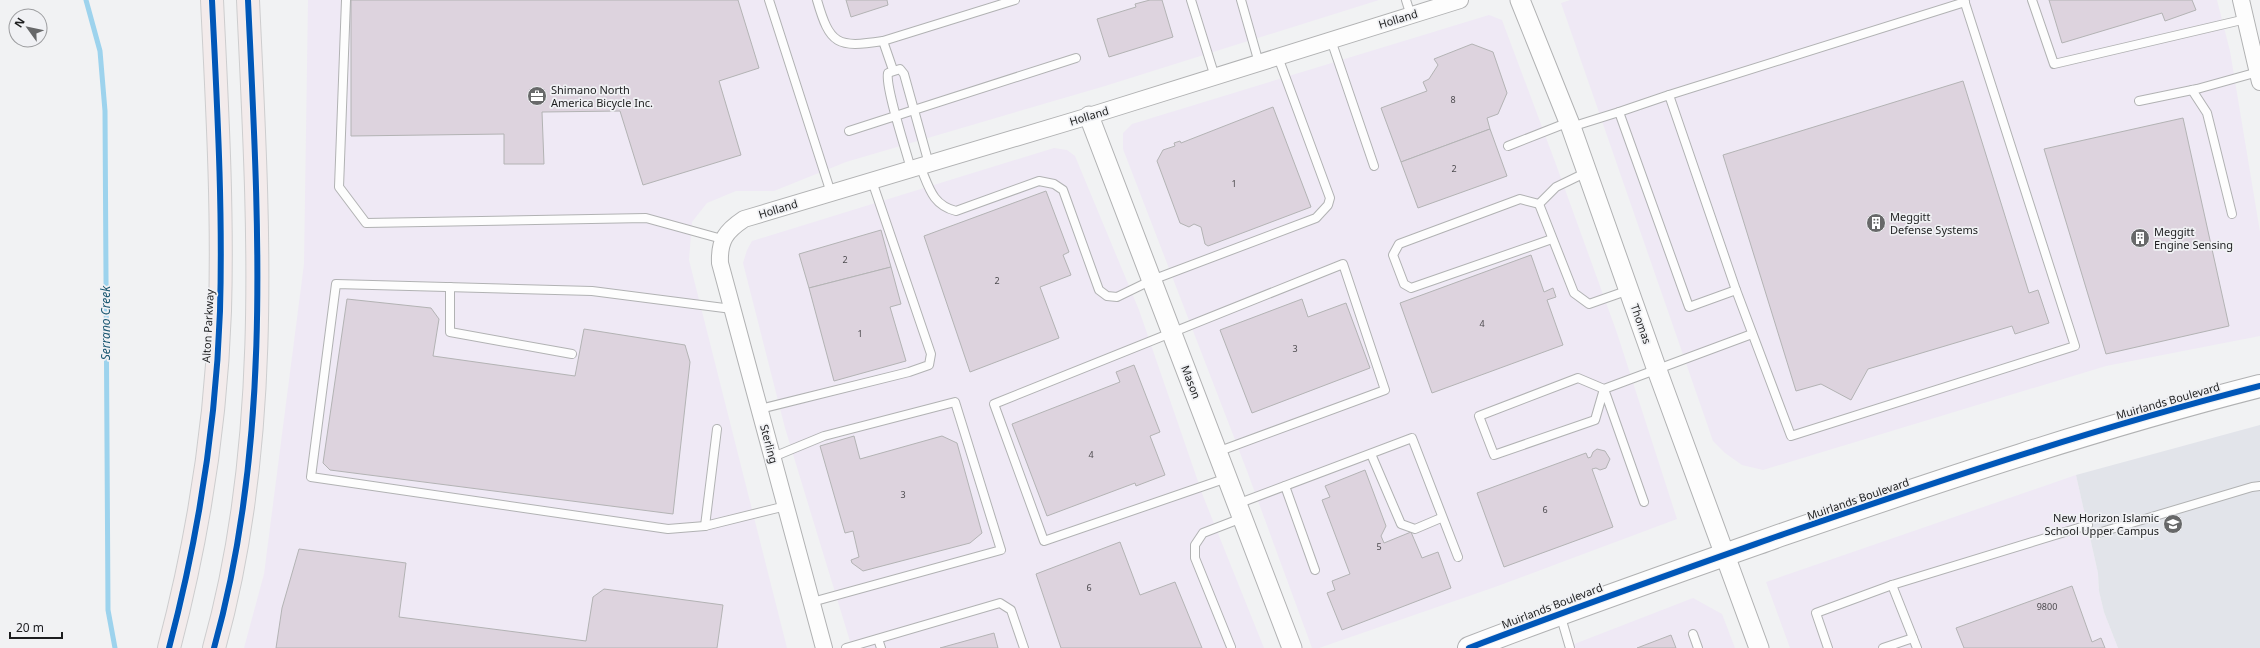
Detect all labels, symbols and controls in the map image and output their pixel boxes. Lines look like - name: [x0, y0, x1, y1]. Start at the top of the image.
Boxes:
- street label: Holland: [1376, 5, 1419, 32]
- north arrow: [8, 8, 48, 48]
- text: N: [10, 14, 28, 30]
- place label: Shimano North America Bicycle Inc.: [551, 82, 653, 110]
- office icon: Shimano North America Bicycle Inc.: [526, 85, 548, 107]
- house number: 8: [1450, 93, 1456, 106]
- street label: Holland: [1067, 102, 1110, 129]
- house number: 2: [1451, 162, 1457, 175]
- house number: 1: [1231, 177, 1237, 190]
- street label: Holland: [756, 195, 799, 222]
- place label: Meggitt Defense Systems: [1890, 209, 1978, 237]
- building icon: Meggitt Defense Systems: [1865, 212, 1887, 234]
- place label: Meggitt Engine Sensing: [2154, 224, 2233, 252]
- building icon: Meggitt Engine Sensing: [2129, 227, 2151, 249]
- house number: 2: [842, 253, 848, 266]
- house number: 2: [994, 274, 1000, 287]
- water label: Serrano Creek: [97, 285, 114, 360]
- street label: Alton Parkway: [198, 288, 217, 363]
- street label: Thomas: [1628, 302, 1655, 346]
- house number: 4: [1479, 317, 1485, 330]
- house number: 1: [857, 327, 863, 340]
- house number: 3: [1292, 342, 1298, 355]
- street label: Mason: [1178, 363, 1205, 401]
- street label: Muirlands Boulevard: [2114, 379, 2221, 422]
- street label: Sterling: [757, 423, 782, 465]
- house number: 4: [1088, 448, 1094, 461]
- street label: Muirlands Boulevard: [1805, 474, 1911, 523]
- house number: 3: [900, 488, 906, 501]
- house number: 6: [1542, 503, 1548, 516]
- place label: New Horizon Islamic School Upper Campus: [2044, 510, 2159, 538]
- school or university icon: New Horizon Islamic School Upper Campus: [2162, 513, 2184, 535]
- house number: 5: [1376, 540, 1382, 553]
- street label: Muirlands Boulevard: [1499, 579, 1605, 632]
- house number: 6: [1086, 581, 1092, 594]
- house number: 9800: [2037, 600, 2057, 613]
- scale bar: [10, 614, 62, 640]
- text: 20 m: [16, 619, 44, 636]

